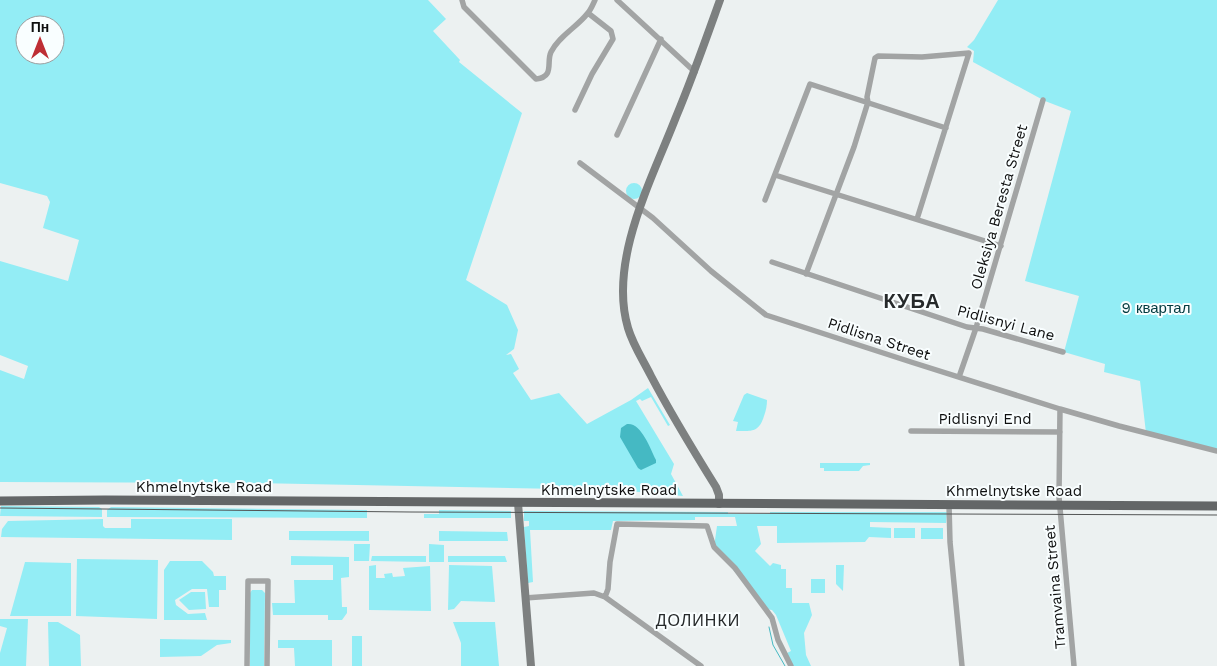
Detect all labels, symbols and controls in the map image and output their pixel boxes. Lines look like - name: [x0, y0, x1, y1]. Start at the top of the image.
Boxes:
- north arrow: [15, 15, 65, 65]
- text: Пн: [31, 19, 49, 35]
- street label: Oleksiya Beresta Street: [967, 122, 1031, 292]
- district label: КУБА: [883, 289, 941, 313]
- park label: 9 квартал: [1122, 299, 1190, 317]
- street label: Pidlisnyi Lane: [955, 301, 1057, 345]
- street label: Pidlisna Street: [825, 314, 933, 364]
- street label: Pidlisnyi End: [938, 410, 1032, 428]
- street label: Khmelnytske Road: [136, 478, 272, 496]
- street label: Khmelnytske Road: [541, 481, 677, 499]
- street label: Khmelnytske Road: [946, 482, 1082, 500]
- street label: Tramvaina Street: [1041, 524, 1069, 650]
- district label: ДОЛИНКИ: [656, 611, 740, 630]

